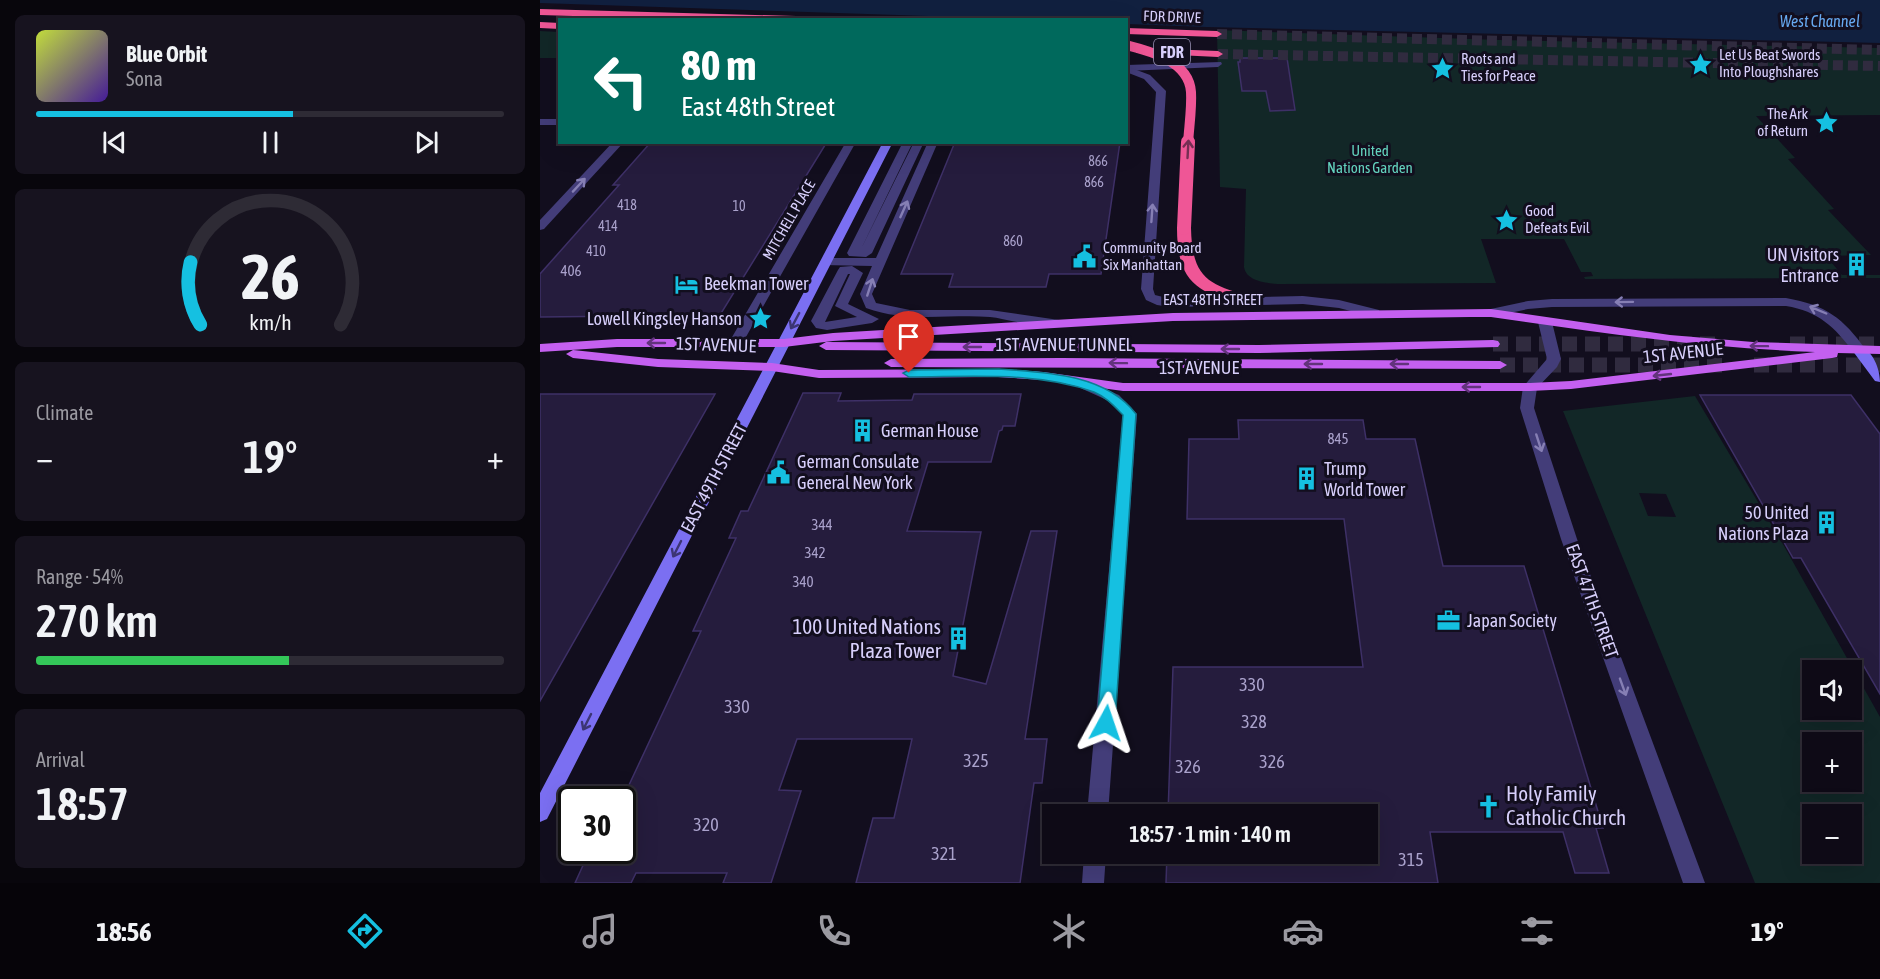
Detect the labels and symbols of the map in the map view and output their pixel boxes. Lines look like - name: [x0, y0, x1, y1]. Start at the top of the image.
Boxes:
- street label: FDR DRIVE: [1143, 7, 1202, 26]
- water label: West Channel: [1780, 12, 1860, 30]
- road number: FDR: [1154, 39, 1190, 65]
- place label: Let Us Beat Swords Into Ploughshares: [1719, 46, 1820, 80]
- place label: Roots and Ties for Peace: [1461, 50, 1536, 84]
- place icon: Let Us Beat Swords Into Ploughshares: [1688, 51, 1714, 77]
- place icon: Roots and Ties for Peace: [1430, 55, 1456, 81]
- place label: The Ark of Return: [1757, 105, 1808, 139]
- place icon: The Ark of Return: [1813, 110, 1839, 136]
- one-way arrow: [1183, 139, 1194, 159]
- park label: United Nations Garden: [1327, 142, 1413, 176]
- house number: 866: [1088, 153, 1108, 169]
- house number: 866: [1084, 174, 1104, 190]
- street label: MITCHELL PLACE: [759, 176, 819, 263]
- one-way arrow: [572, 177, 587, 192]
- house number: 418: [617, 197, 637, 213]
- house number: 10: [732, 198, 746, 214]
- one-way arrow: [899, 200, 910, 218]
- place label: Good Defeats Evil: [1525, 202, 1590, 236]
- one-way arrow: [1147, 203, 1158, 223]
- place icon: Good Defeats Evil: [1494, 207, 1520, 233]
- house number: 414: [598, 218, 618, 234]
- house number: 860: [1003, 233, 1023, 249]
- place label: Community Board Six Manhattan: [1103, 239, 1202, 273]
- house number: 410: [586, 243, 606, 259]
- public building icon: Community Board Six Manhattan: [1072, 244, 1098, 270]
- place label: UN Visitors Entrance: [1767, 244, 1839, 286]
- building icon: UN Visitors Entrance: [1844, 252, 1870, 278]
- house number: 406: [560, 262, 582, 279]
- hotel icon: Beekman Tower: [673, 271, 699, 297]
- place label: Beekman Tower: [704, 273, 809, 294]
- one-way arrow: [866, 278, 877, 297]
- street label: EAST 48TH STREET: [1163, 291, 1263, 308]
- one-way arrow: [1615, 296, 1635, 308]
- one-way arrow: [1809, 304, 1827, 315]
- place icon: Lowell Kingsley Hanson: [747, 306, 773, 332]
- place label: Lowell Kingsley Hanson: [587, 308, 742, 329]
- pin: [883, 311, 934, 373]
- one-way arrow: [789, 312, 801, 330]
- street label: 1ST AVENUE: [676, 333, 757, 356]
- street label: 1ST AVENUE TUNNEL: [995, 334, 1133, 355]
- one-way arrow: [646, 337, 666, 349]
- street label: 1ST AVENUE: [1642, 338, 1724, 367]
- one-way arrow: [1749, 340, 1769, 351]
- one-way arrow: [962, 341, 982, 353]
- one-way arrow: [1220, 343, 1240, 355]
- one-way arrow: [1108, 357, 1128, 369]
- street label: 1ST AVENUE: [1159, 357, 1239, 378]
- one-way arrow: [1303, 358, 1323, 370]
- one-way arrow: [1390, 358, 1410, 370]
- one-way arrow: [1653, 369, 1673, 380]
- one-way arrow: [1462, 381, 1482, 393]
- building icon: German House: [850, 418, 876, 444]
- street label: EAST 49TH STREET: [676, 420, 751, 536]
- place label: German House: [881, 420, 979, 441]
- house number: 845: [1327, 430, 1349, 447]
- one-way arrow: [1534, 433, 1545, 452]
- place label: German Consulate General New York: [797, 451, 919, 493]
- place label: Trump World Tower: [1324, 458, 1406, 500]
- public building icon: German Consulate General New York: [766, 459, 792, 485]
- building icon: Trump World Tower: [1293, 466, 1319, 492]
- place label: 50 United Nations Plaza: [1718, 502, 1809, 544]
- building icon: 50 United Nations Plaza: [1814, 510, 1840, 536]
- house number: 344: [811, 516, 833, 533]
- one-way arrow: [671, 539, 682, 557]
- street label: EAST 47TH STREET: [1562, 541, 1623, 661]
- house number: 342: [804, 544, 826, 561]
- house number: 340: [792, 573, 814, 590]
- office icon: Japan Society: [1436, 608, 1462, 634]
- place label: Japan Society: [1467, 610, 1557, 631]
- place label: 100 United Nations Plaza Tower: [793, 614, 942, 662]
- building icon: 100 United Nations Plaza Tower: [946, 626, 972, 652]
- house number: 330: [1239, 674, 1265, 695]
- one-way arrow: [1618, 677, 1629, 696]
- position arrow: [1074, 691, 1138, 755]
- house number: 330: [724, 696, 750, 717]
- house number: 328: [1241, 711, 1267, 732]
- one-way arrow: [581, 713, 593, 730]
- house number: 325: [963, 750, 989, 771]
- house number: 326: [1259, 751, 1285, 772]
- house number: 326: [1175, 756, 1201, 777]
- place label: Holy Family Catholic Church: [1506, 781, 1626, 829]
- speed limit sign: 30: [558, 786, 636, 864]
- church icon: Holy Family Catholic Church: [1475, 793, 1501, 819]
- house number: 320: [693, 814, 719, 835]
- house number: 321: [931, 843, 957, 864]
- house number: 315: [1398, 849, 1424, 870]

